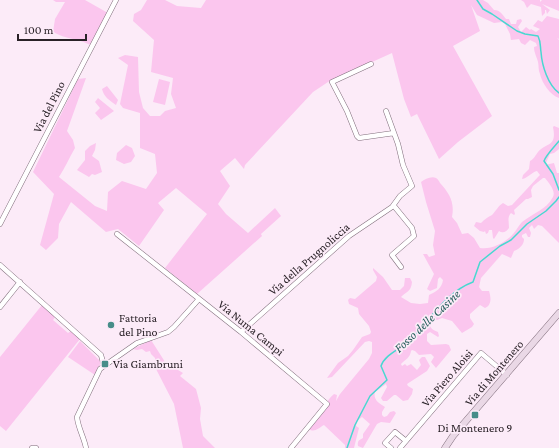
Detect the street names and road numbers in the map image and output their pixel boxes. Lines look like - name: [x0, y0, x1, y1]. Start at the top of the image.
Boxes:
- street label: Via del Pino: [30, 79, 68, 135]
- street label: Via della Prugnoliccia: [266, 220, 353, 298]
- street label: Via Numa Campi: [215, 297, 287, 359]
- street label: Via di Montenero: [462, 337, 526, 409]
- street label: Via Piero Aloisi: [418, 347, 476, 409]

